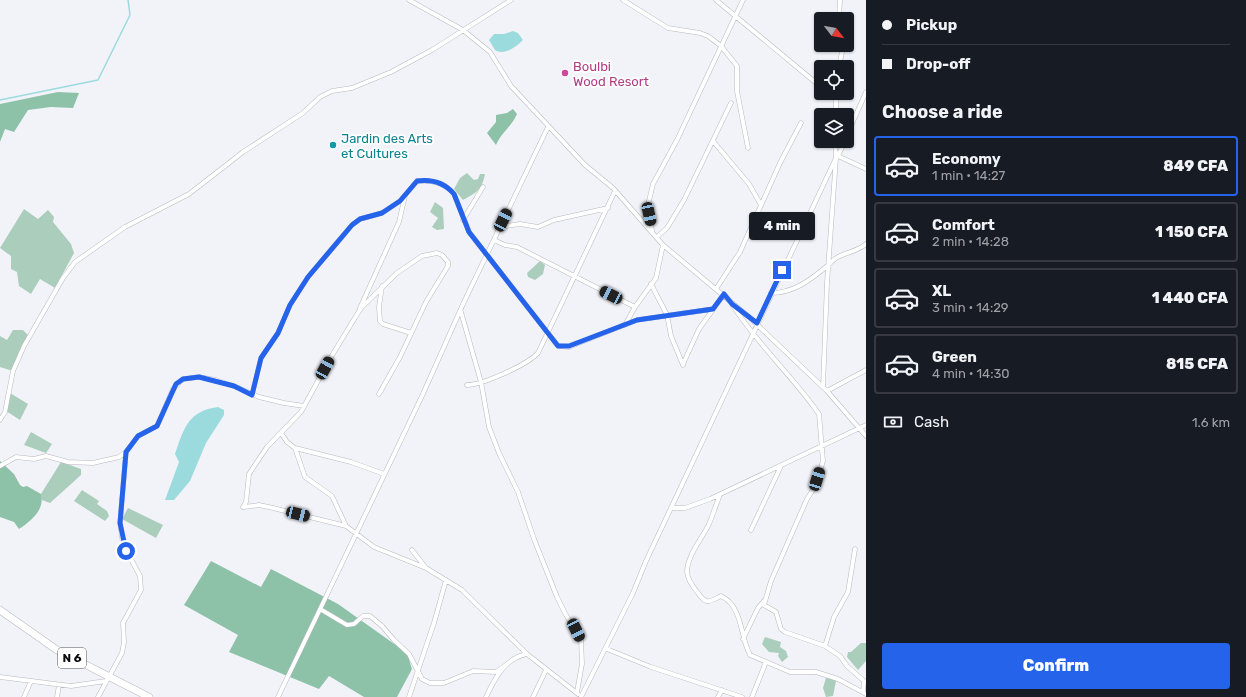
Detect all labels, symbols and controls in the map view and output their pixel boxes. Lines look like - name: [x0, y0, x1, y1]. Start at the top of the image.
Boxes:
- north arrow: [814, 12, 854, 52]
- map controls: [814, 12, 854, 148]
- text: Pickup: [906, 16, 957, 34]
- text: Drop-off: [906, 55, 970, 73]
- place label: Boulbi Wood Resort: [573, 59, 649, 89]
- button: locate: [814, 60, 854, 100]
- marker: Boulbi Wood Resort: [560, 68, 570, 78]
- text: Choose a ride: [882, 101, 1003, 123]
- button: layers: [814, 108, 854, 148]
- place label: Jardin des Arts et Cultures: [341, 131, 433, 161]
- marker: Jardin des Arts et Cultures: [328, 140, 338, 150]
- icon: car: [884, 148, 920, 184]
- text: Economy: [932, 150, 1001, 168]
- text: 849 CFA: [1163, 157, 1228, 175]
- text: 1 min · 14:27: [932, 168, 1005, 183]
- car: [641, 201, 657, 227]
- car: [492, 207, 514, 233]
- callout: 4 min: [749, 212, 815, 240]
- icon: car: [884, 214, 920, 250]
- text: Comfort: [932, 216, 995, 234]
- text: 4 min: [764, 218, 800, 233]
- text: 1 150 CFA: [1155, 223, 1228, 241]
- text: 2 min · 14:28: [932, 234, 1009, 249]
- route end: [773, 261, 791, 279]
- icon: car: [884, 280, 920, 316]
- text: XL: [932, 282, 951, 300]
- car: [598, 284, 624, 306]
- text: 1 440 CFA: [1152, 289, 1228, 307]
- text: 3 min · 14:29: [932, 300, 1009, 315]
- icon: car: [884, 346, 920, 382]
- text: Green: [932, 348, 977, 366]
- car: [314, 355, 336, 381]
- text: 815 CFA: [1166, 355, 1228, 373]
- text: 4 min · 14:30: [932, 366, 1010, 381]
- icon: cash: [882, 411, 904, 433]
- text: Cash: [914, 413, 949, 431]
- text: 1.6 km: [1192, 415, 1230, 430]
- car: [808, 466, 826, 492]
- car: [285, 505, 311, 523]
- route start: [117, 542, 135, 560]
- car: [565, 617, 587, 643]
- button: Confirm: [882, 643, 1230, 689]
- road number: N 6: [58, 648, 86, 668]

